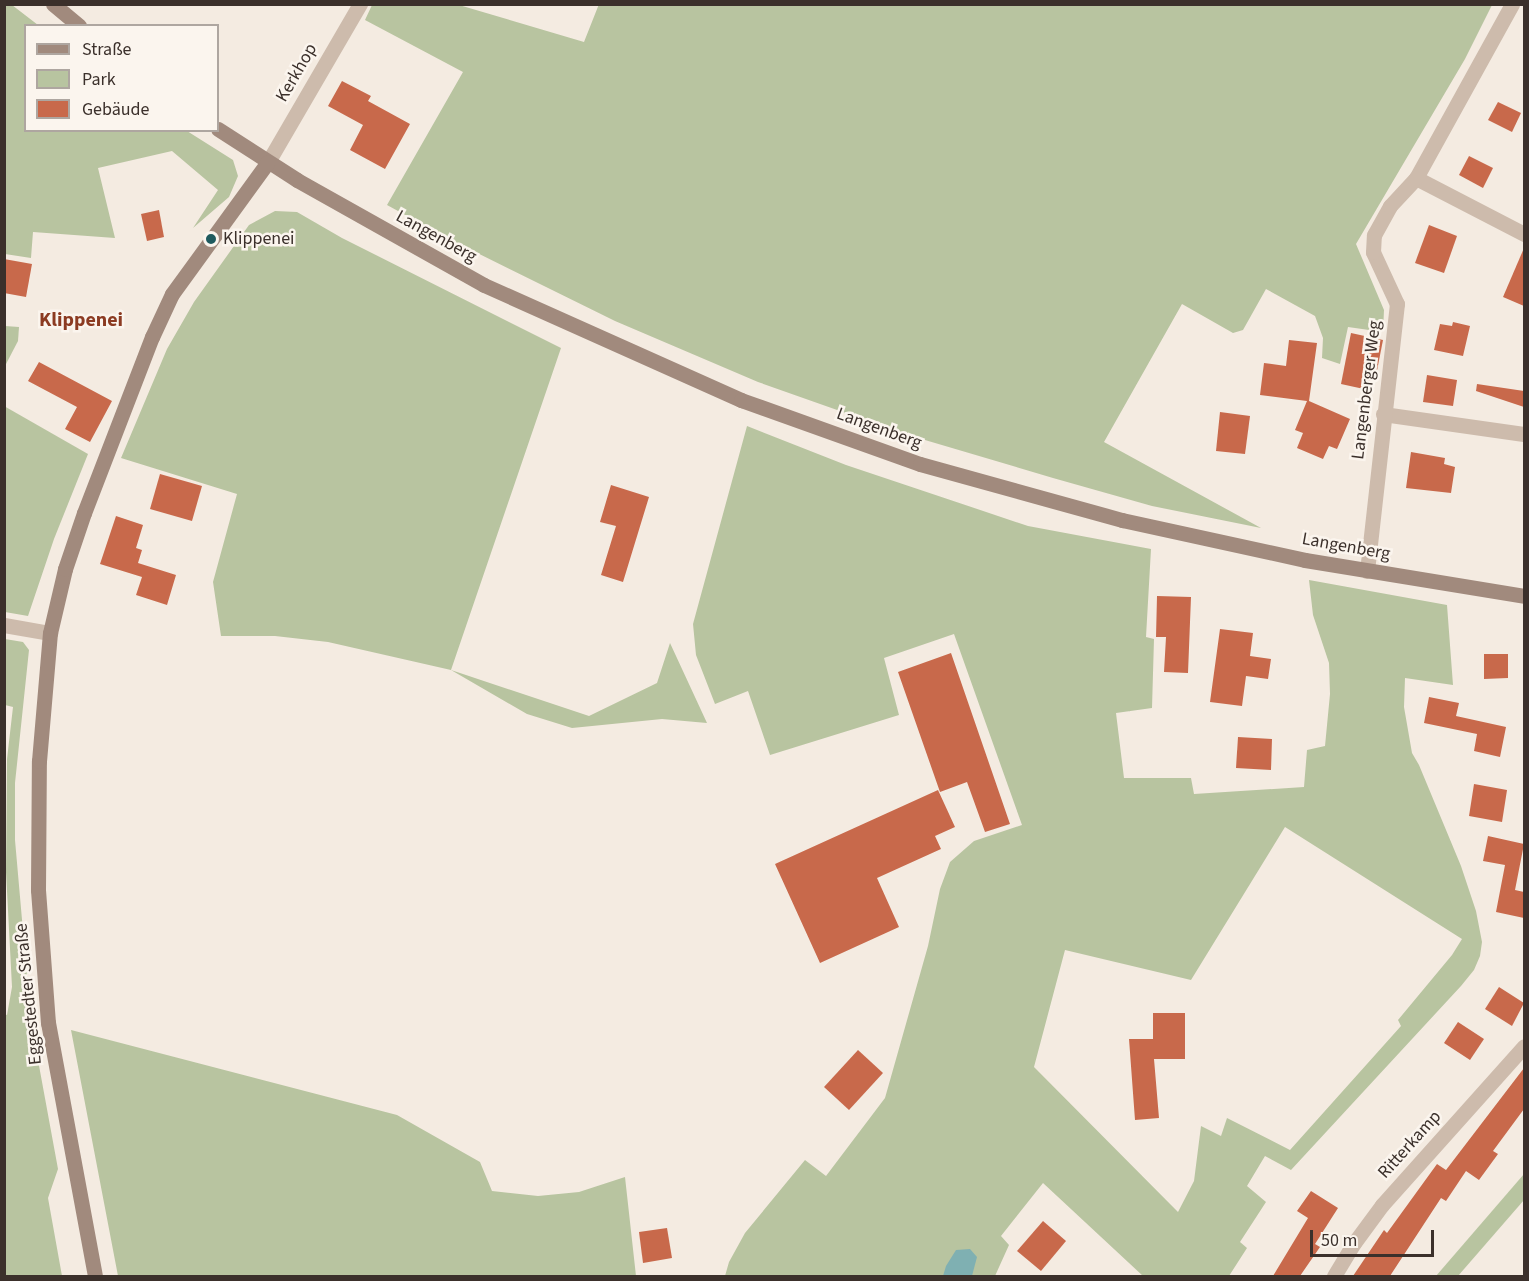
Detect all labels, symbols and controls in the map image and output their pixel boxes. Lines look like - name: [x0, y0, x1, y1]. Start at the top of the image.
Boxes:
- legend: [24, 24, 219, 132]
- text: Straße: [82, 37, 131, 62]
- street label: Kerkhop: [272, 40, 322, 106]
- text: Park: [82, 67, 116, 92]
- text: Gebäude: [82, 97, 150, 122]
- street label: Langenberg: [392, 206, 480, 268]
- place label: Klippenei: [223, 228, 295, 250]
- marker: Klippenei: [204, 232, 218, 246]
- district label: Klippenei: [39, 308, 123, 332]
- street label: Langenberger Weg: [1348, 319, 1386, 461]
- street label: Langenberg: [833, 404, 925, 454]
- street label: Langenberg: [1300, 529, 1392, 565]
- street label: Eggestedter Straße: [11, 922, 47, 1066]
- street label: Ritterkamp: [1374, 1107, 1446, 1183]
- scale bar: [1313, 1218, 1438, 1256]
- text: 50 m: [1321, 1228, 1357, 1253]

